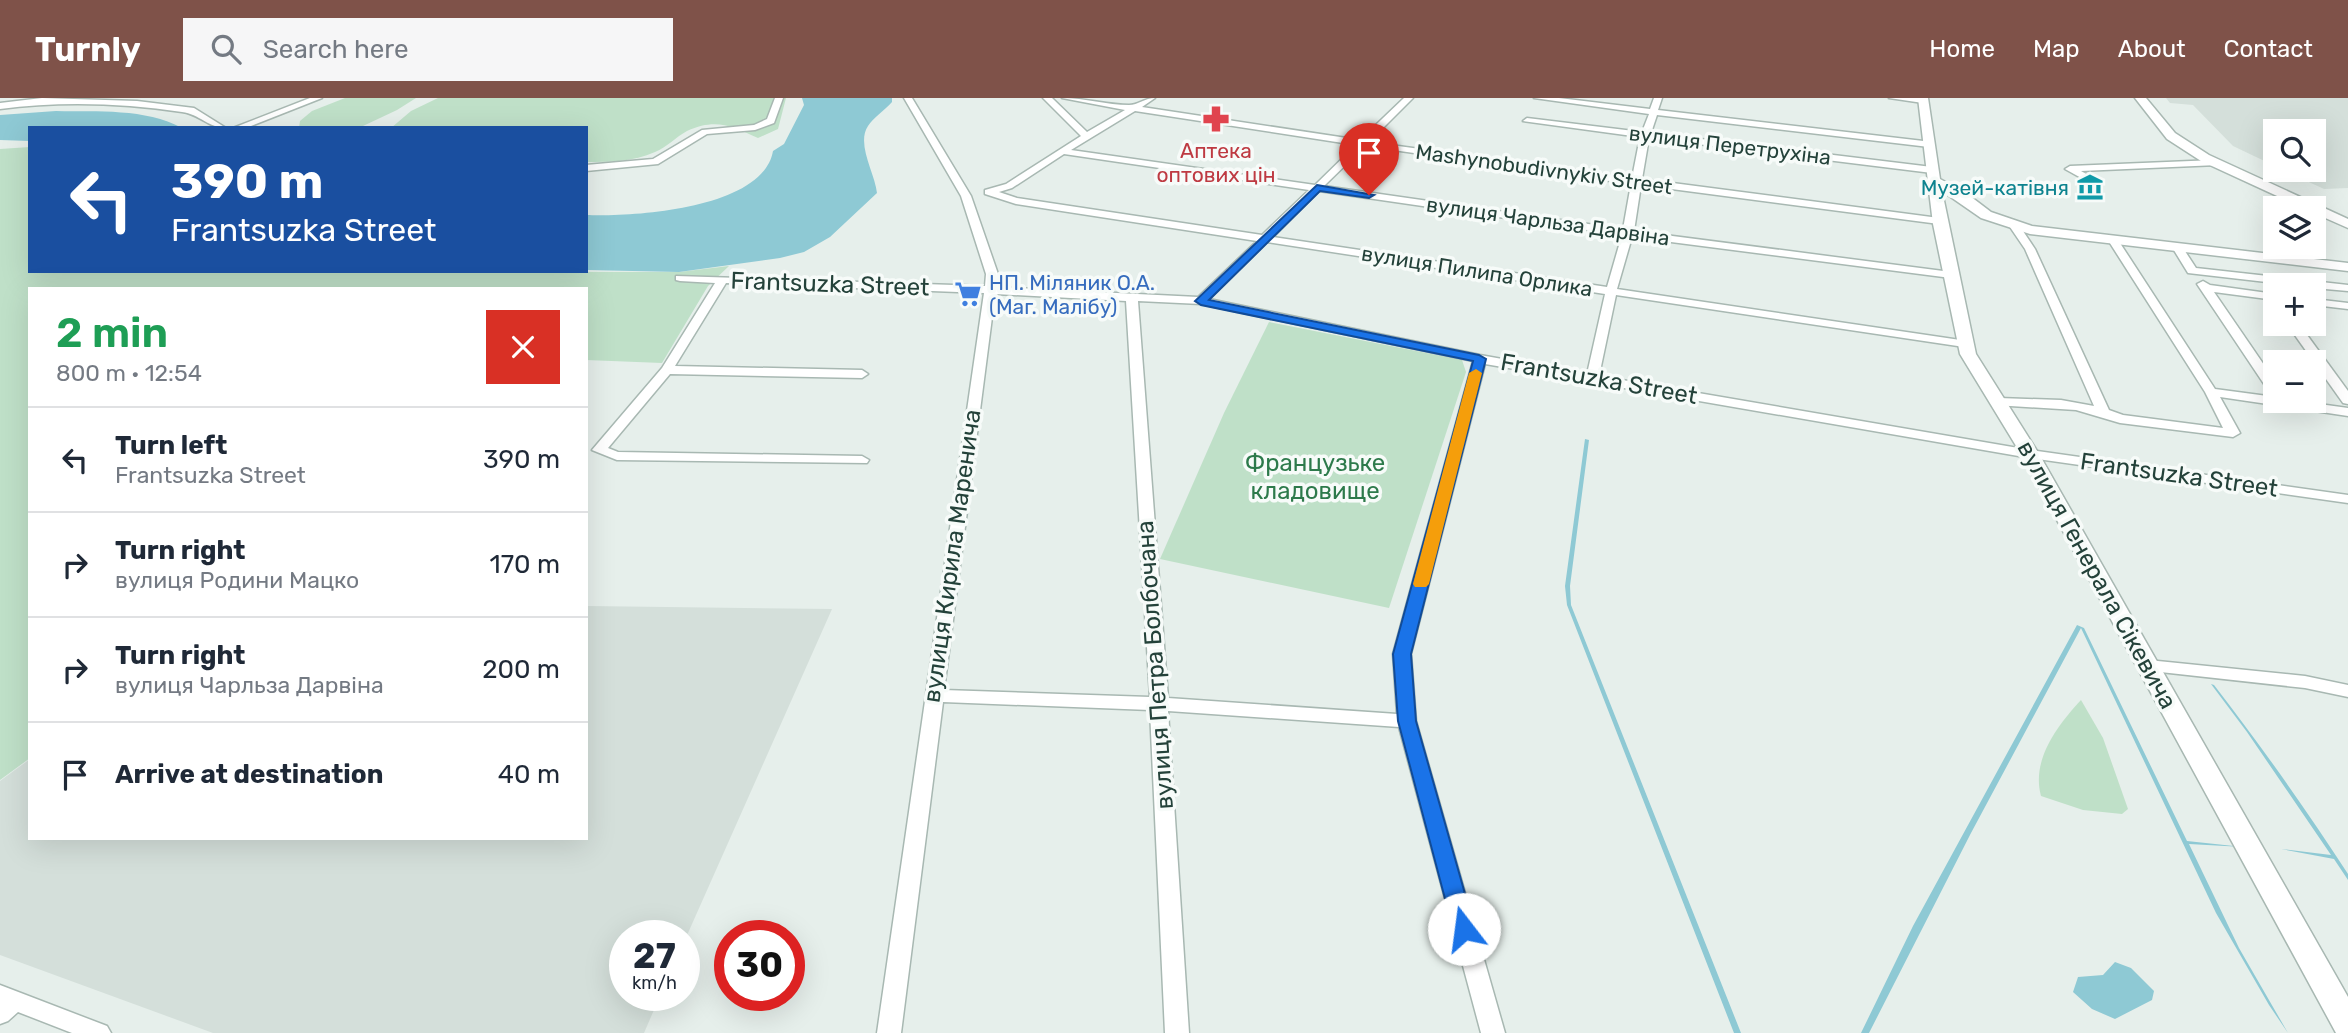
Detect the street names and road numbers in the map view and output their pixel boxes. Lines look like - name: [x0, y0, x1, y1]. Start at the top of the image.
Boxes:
- street label: вулиця Перетрухіна: [1628, 120, 1832, 170]
- street label: Mashynobudivnykiv Street: [1414, 139, 1674, 199]
- street label: вулиця Чарльза Дарвіна: [1425, 192, 1671, 250]
- street label: вулиця Пилипа Орлика: [1360, 240, 1594, 302]
- street label: Frantsuzka Street: [730, 267, 930, 301]
- street label: Frantsuzka Street: [1498, 348, 1700, 410]
- street label: вулиця Кирила Маренича: [918, 408, 986, 704]
- street label: вулиця Генерала Сікевича: [2012, 436, 2182, 714]
- street label: Frantsuzka Street: [2078, 447, 2280, 503]
- street label: вулиця Петра Болбочана: [1131, 520, 1179, 810]

